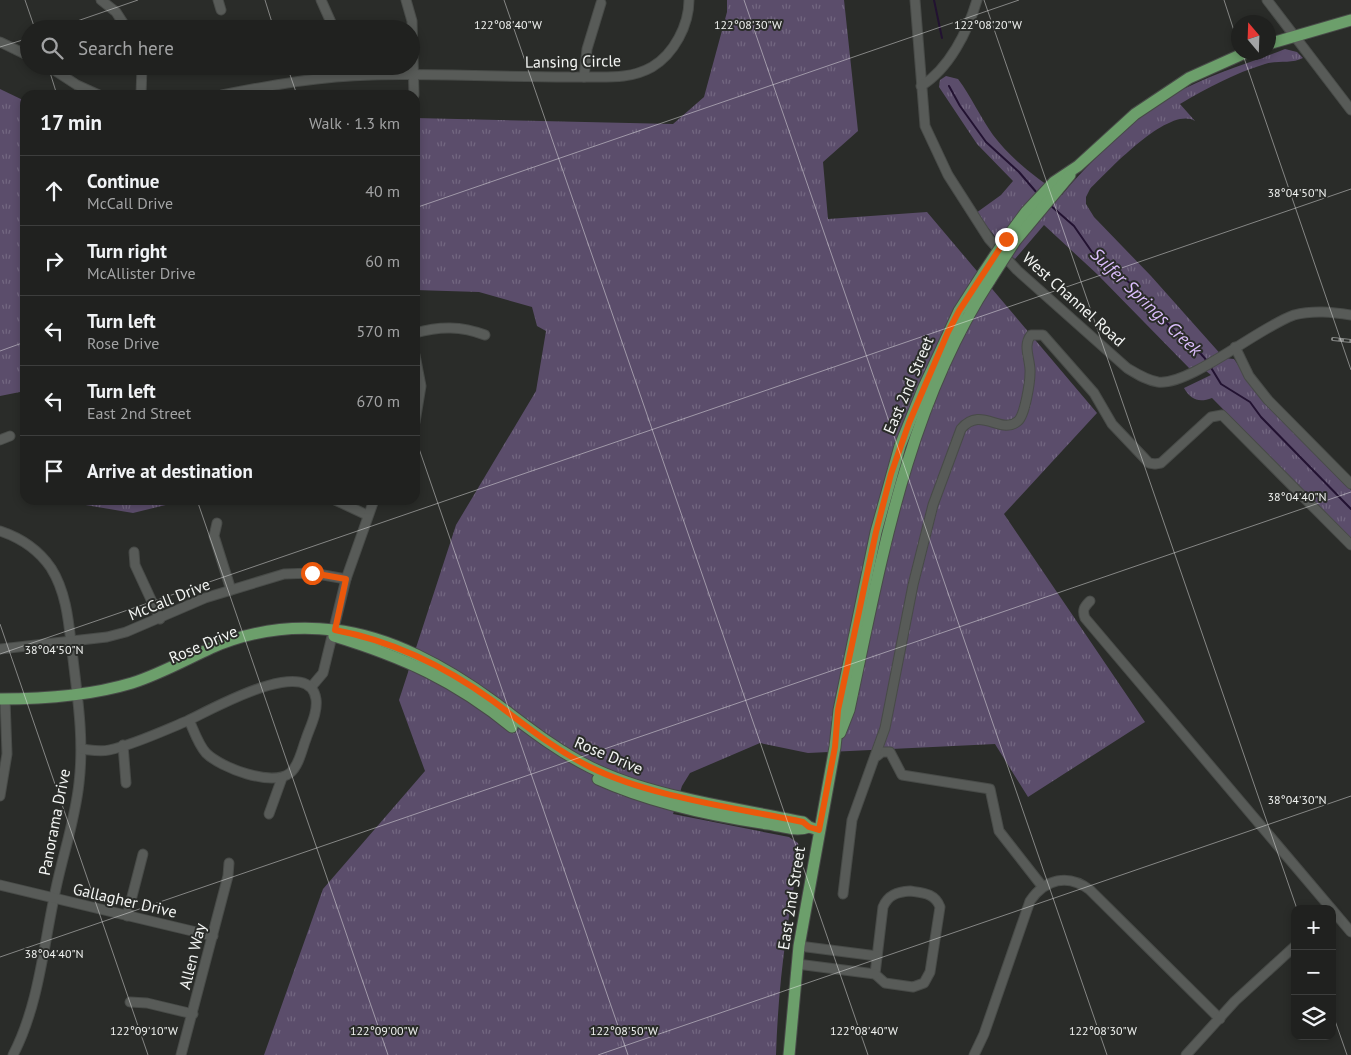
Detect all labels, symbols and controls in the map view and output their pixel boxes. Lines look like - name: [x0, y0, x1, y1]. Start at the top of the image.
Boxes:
- north arrow: [1231, 15, 1276, 60]
- text: 122°08'40"W: [474, 17, 542, 32]
- text: 122°08'30"W: [714, 17, 782, 32]
- text: 122°08'20"W: [954, 17, 1022, 32]
- search box: [20, 20, 420, 75]
- icon: search: [38, 34, 66, 62]
- text: Search here: [78, 36, 174, 60]
- street label: Lansing Circle: [525, 50, 621, 72]
- text: 17 min: [40, 109, 102, 136]
- text: Walk · 1.3 km: [309, 113, 400, 133]
- text: Continue: [87, 169, 159, 193]
- icon: ahead: [40, 177, 68, 205]
- text: 40 m: [365, 181, 400, 201]
- text: 38°04'50"N: [1267, 185, 1327, 200]
- text: McCall Drive: [87, 193, 173, 213]
- route end: [995, 228, 1018, 251]
- text: Turn right: [87, 239, 167, 263]
- water label: Sulfer Springs Creek: [1086, 243, 1208, 361]
- icon: right: [40, 247, 68, 275]
- street label: West Channel Road: [1018, 248, 1130, 350]
- text: 60 m: [365, 251, 400, 271]
- text: McAllister Drive: [87, 263, 196, 283]
- text: Turn left: [87, 309, 156, 333]
- icon: left: [40, 317, 68, 345]
- text: 570 m: [357, 321, 400, 341]
- text: Rose Drive: [87, 333, 159, 353]
- street label: East 2nd Street: [878, 333, 938, 437]
- text: Turn left: [87, 379, 156, 403]
- icon: left: [40, 387, 68, 415]
- text: 670 m: [357, 391, 400, 411]
- text: East 2nd Street: [87, 403, 191, 423]
- icon: arrive: [40, 457, 68, 485]
- text: Arrive at destination: [87, 459, 253, 483]
- text: 38°04'40"N: [1267, 489, 1327, 504]
- route start: [301, 562, 324, 585]
- street label: McCall Drive: [125, 574, 213, 624]
- street label: Rose Drive: [166, 621, 240, 667]
- text: 38°04'50"N: [24, 642, 84, 657]
- street label: Rose Drive: [572, 732, 646, 778]
- street label: Panorama Drive: [34, 767, 74, 877]
- text: 38°04'30"N: [1267, 792, 1327, 807]
- street label: East 2nd Street: [773, 844, 809, 951]
- street label: Gallagher Drive: [71, 878, 179, 922]
- map controls: [1291, 905, 1336, 1040]
- button: +: [1291, 905, 1336, 950]
- street label: Allen Way: [174, 920, 210, 991]
- text: 38°04'40"N: [24, 946, 84, 961]
- button: −: [1291, 950, 1336, 995]
- button: layers: [1291, 995, 1336, 1040]
- text: 122°09'10"W: [110, 1023, 178, 1038]
- text: 122°09'00"W: [350, 1023, 418, 1038]
- text: 122°08'50"W: [590, 1023, 658, 1038]
- text: 122°08'40"W: [830, 1023, 898, 1038]
- text: 122°08'30"W: [1069, 1023, 1137, 1038]

